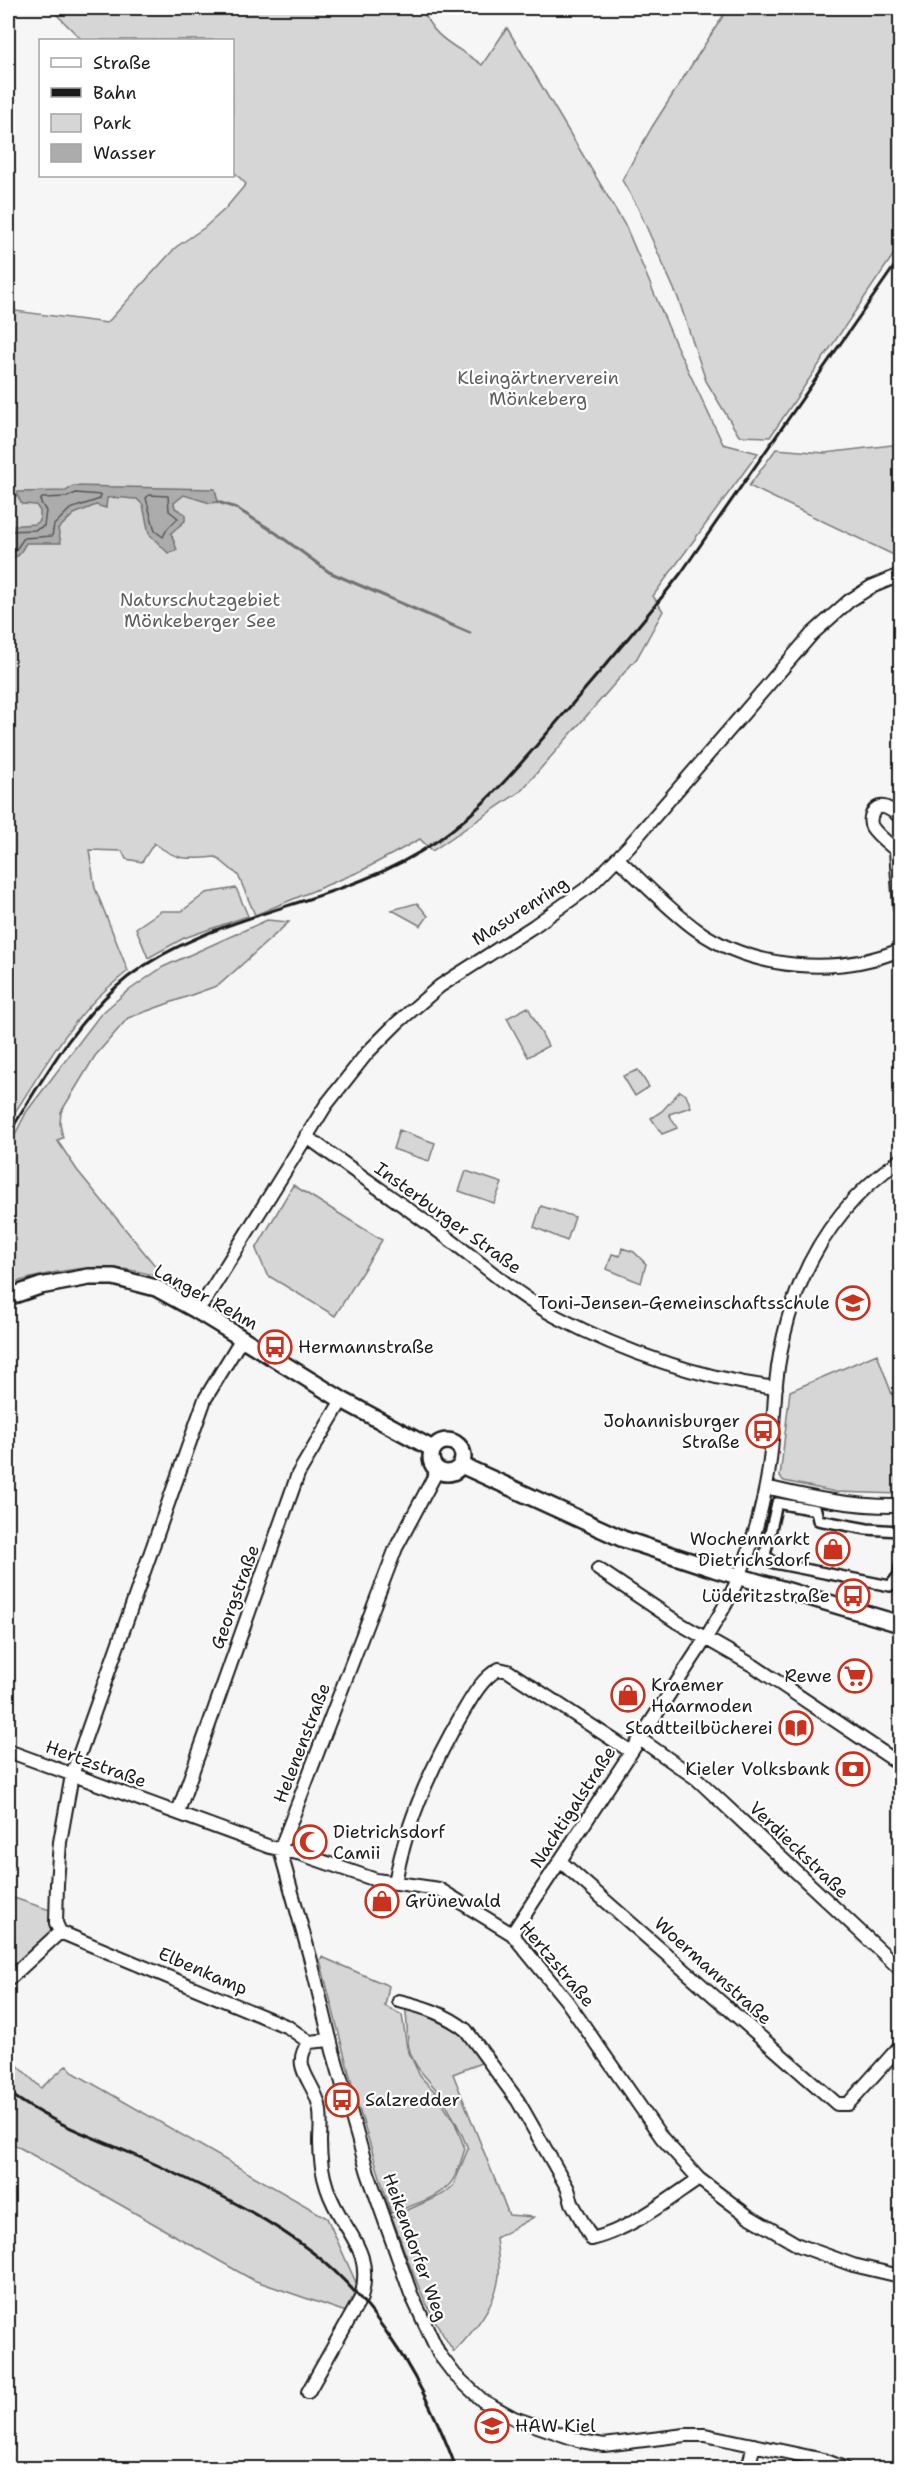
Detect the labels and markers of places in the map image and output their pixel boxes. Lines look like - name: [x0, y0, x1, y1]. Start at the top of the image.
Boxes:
- school or university icon: Toni-Jensen-Gemeinschaftsschule: [835, 1285, 871, 1321]
- place label: Toni-Jensen-Gemeinschaftsschule: [538, 1291, 830, 1315]
- bus stop icon: Hermannstraße: [257, 1329, 293, 1365]
- place label: Hermannstraße: [298, 1335, 434, 1359]
- place label: Johannisburger Straße: [603, 1409, 740, 1454]
- bus stop icon: Johannisburger Straße: [745, 1413, 781, 1449]
- place label: Wochenmarkt Dietrichsdorf: [690, 1527, 810, 1572]
- shop icon: Wochenmarkt Dietrichsdorf: [815, 1531, 851, 1567]
- bus stop icon: Lüderitzstraße: [835, 1578, 871, 1614]
- place label: Lüderitzstraße: [702, 1584, 830, 1608]
- supermarket icon: Rewe: [837, 1658, 873, 1694]
- place label: Rewe: [784, 1664, 832, 1688]
- place label: Kraemer Haarmoden: [651, 1673, 753, 1718]
- shop icon: Kraemer Haarmoden: [610, 1677, 646, 1713]
- library icon: Stadtteilbücherei: [778, 1710, 814, 1746]
- place label: Stadtteilbücherei: [625, 1716, 773, 1740]
- bank icon: Kieler Volksbank: [835, 1751, 871, 1787]
- place label: Kieler Volksbank: [685, 1757, 830, 1781]
- place label: Dietrichsdorf Camii: [333, 1820, 445, 1865]
- mosque icon: Dietrichsdorf Camii: [292, 1824, 328, 1860]
- shop icon: Grünewald: [364, 1883, 400, 1919]
- place label: Grünewald: [405, 1889, 501, 1913]
- bus stop icon: Salzredder: [324, 2082, 360, 2118]
- place label: Salzredder: [365, 2088, 460, 2112]
- school or university icon: HAW Kiel: [474, 2408, 510, 2444]
- place label: HAW Kiel: [515, 2414, 596, 2438]

